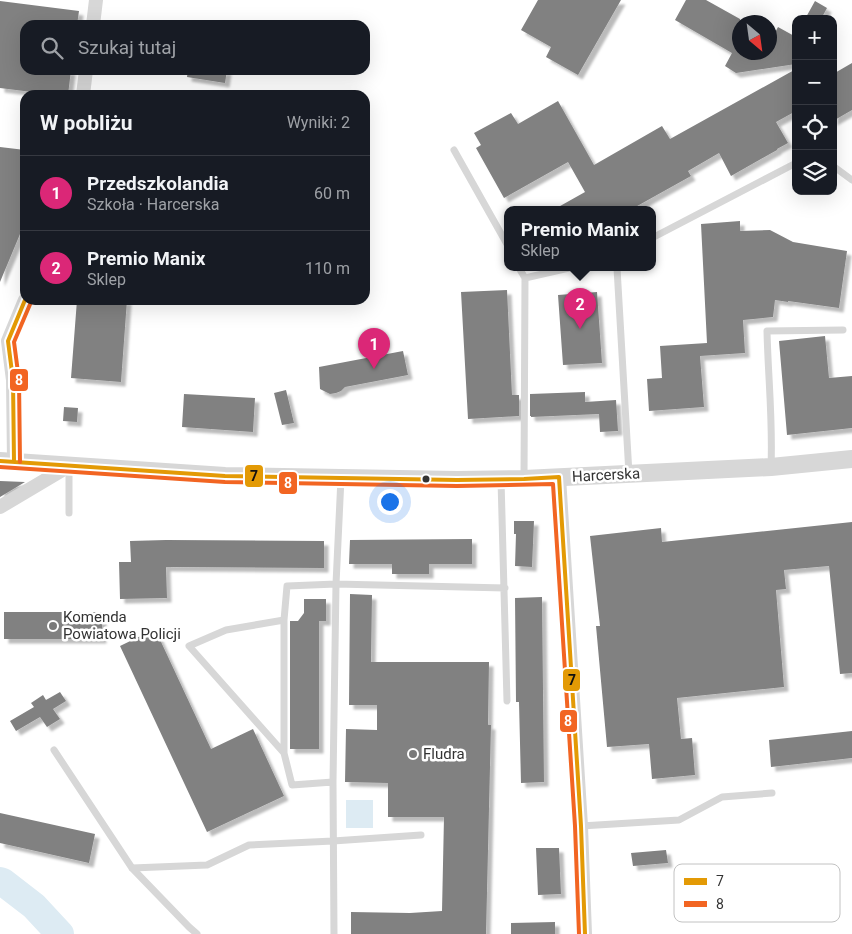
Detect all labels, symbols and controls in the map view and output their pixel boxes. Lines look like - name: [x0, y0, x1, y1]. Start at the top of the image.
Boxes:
- north arrow: [732, 15, 777, 60]
- map controls: [792, 15, 837, 195]
- button: +: [792, 15, 837, 60]
- search box: [20, 20, 370, 75]
- icon: search: [38, 34, 66, 62]
- text: Szukaj tutaj: [78, 36, 176, 59]
- button: −: [792, 60, 837, 105]
- button: locate: [792, 105, 837, 150]
- text: W pobliżu: [40, 111, 133, 135]
- text: Wyniki: 2: [287, 113, 350, 132]
- button: layers: [792, 150, 837, 195]
- text: Przedszkolandia: [87, 172, 229, 195]
- text: 1: [51, 184, 61, 203]
- text: 60 m: [314, 184, 350, 203]
- text: Szkoła · Harcerska: [87, 195, 220, 214]
- popup: [504, 206, 656, 271]
- text: Premio Manix: [521, 218, 639, 241]
- text: Sklep: [521, 241, 560, 260]
- text: Premio Manix: [87, 247, 205, 270]
- text: 2: [51, 259, 61, 278]
- text: 110 m: [305, 259, 350, 278]
- text: Sklep: [87, 270, 126, 289]
- pin: 2: [564, 288, 596, 329]
- pin: 1: [358, 328, 390, 369]
- line badge: 8: [9, 368, 29, 392]
- text: 8: [15, 372, 23, 388]
- line badge: 7: [244, 464, 264, 488]
- street label: Harcerska: [571, 464, 641, 486]
- text: 7: [250, 468, 258, 484]
- line badge: 8: [278, 471, 298, 495]
- unlabelled marker: [421, 474, 431, 484]
- text: 8: [284, 475, 292, 491]
- your location: [377, 489, 403, 515]
- place label: Komenda Powiatowa Policji: [63, 608, 181, 643]
- marker: Komenda Powiatowa Policji: [47, 620, 59, 632]
- line badge: 7: [562, 668, 581, 692]
- text: 7: [568, 672, 576, 688]
- line badge: 8: [559, 709, 578, 733]
- text: 8: [564, 713, 572, 729]
- place label: Fludra: [423, 745, 465, 763]
- marker: Fludra: [407, 748, 419, 760]
- legend: [674, 864, 840, 922]
- text: 7: [716, 873, 724, 889]
- text: 8: [716, 896, 724, 912]

